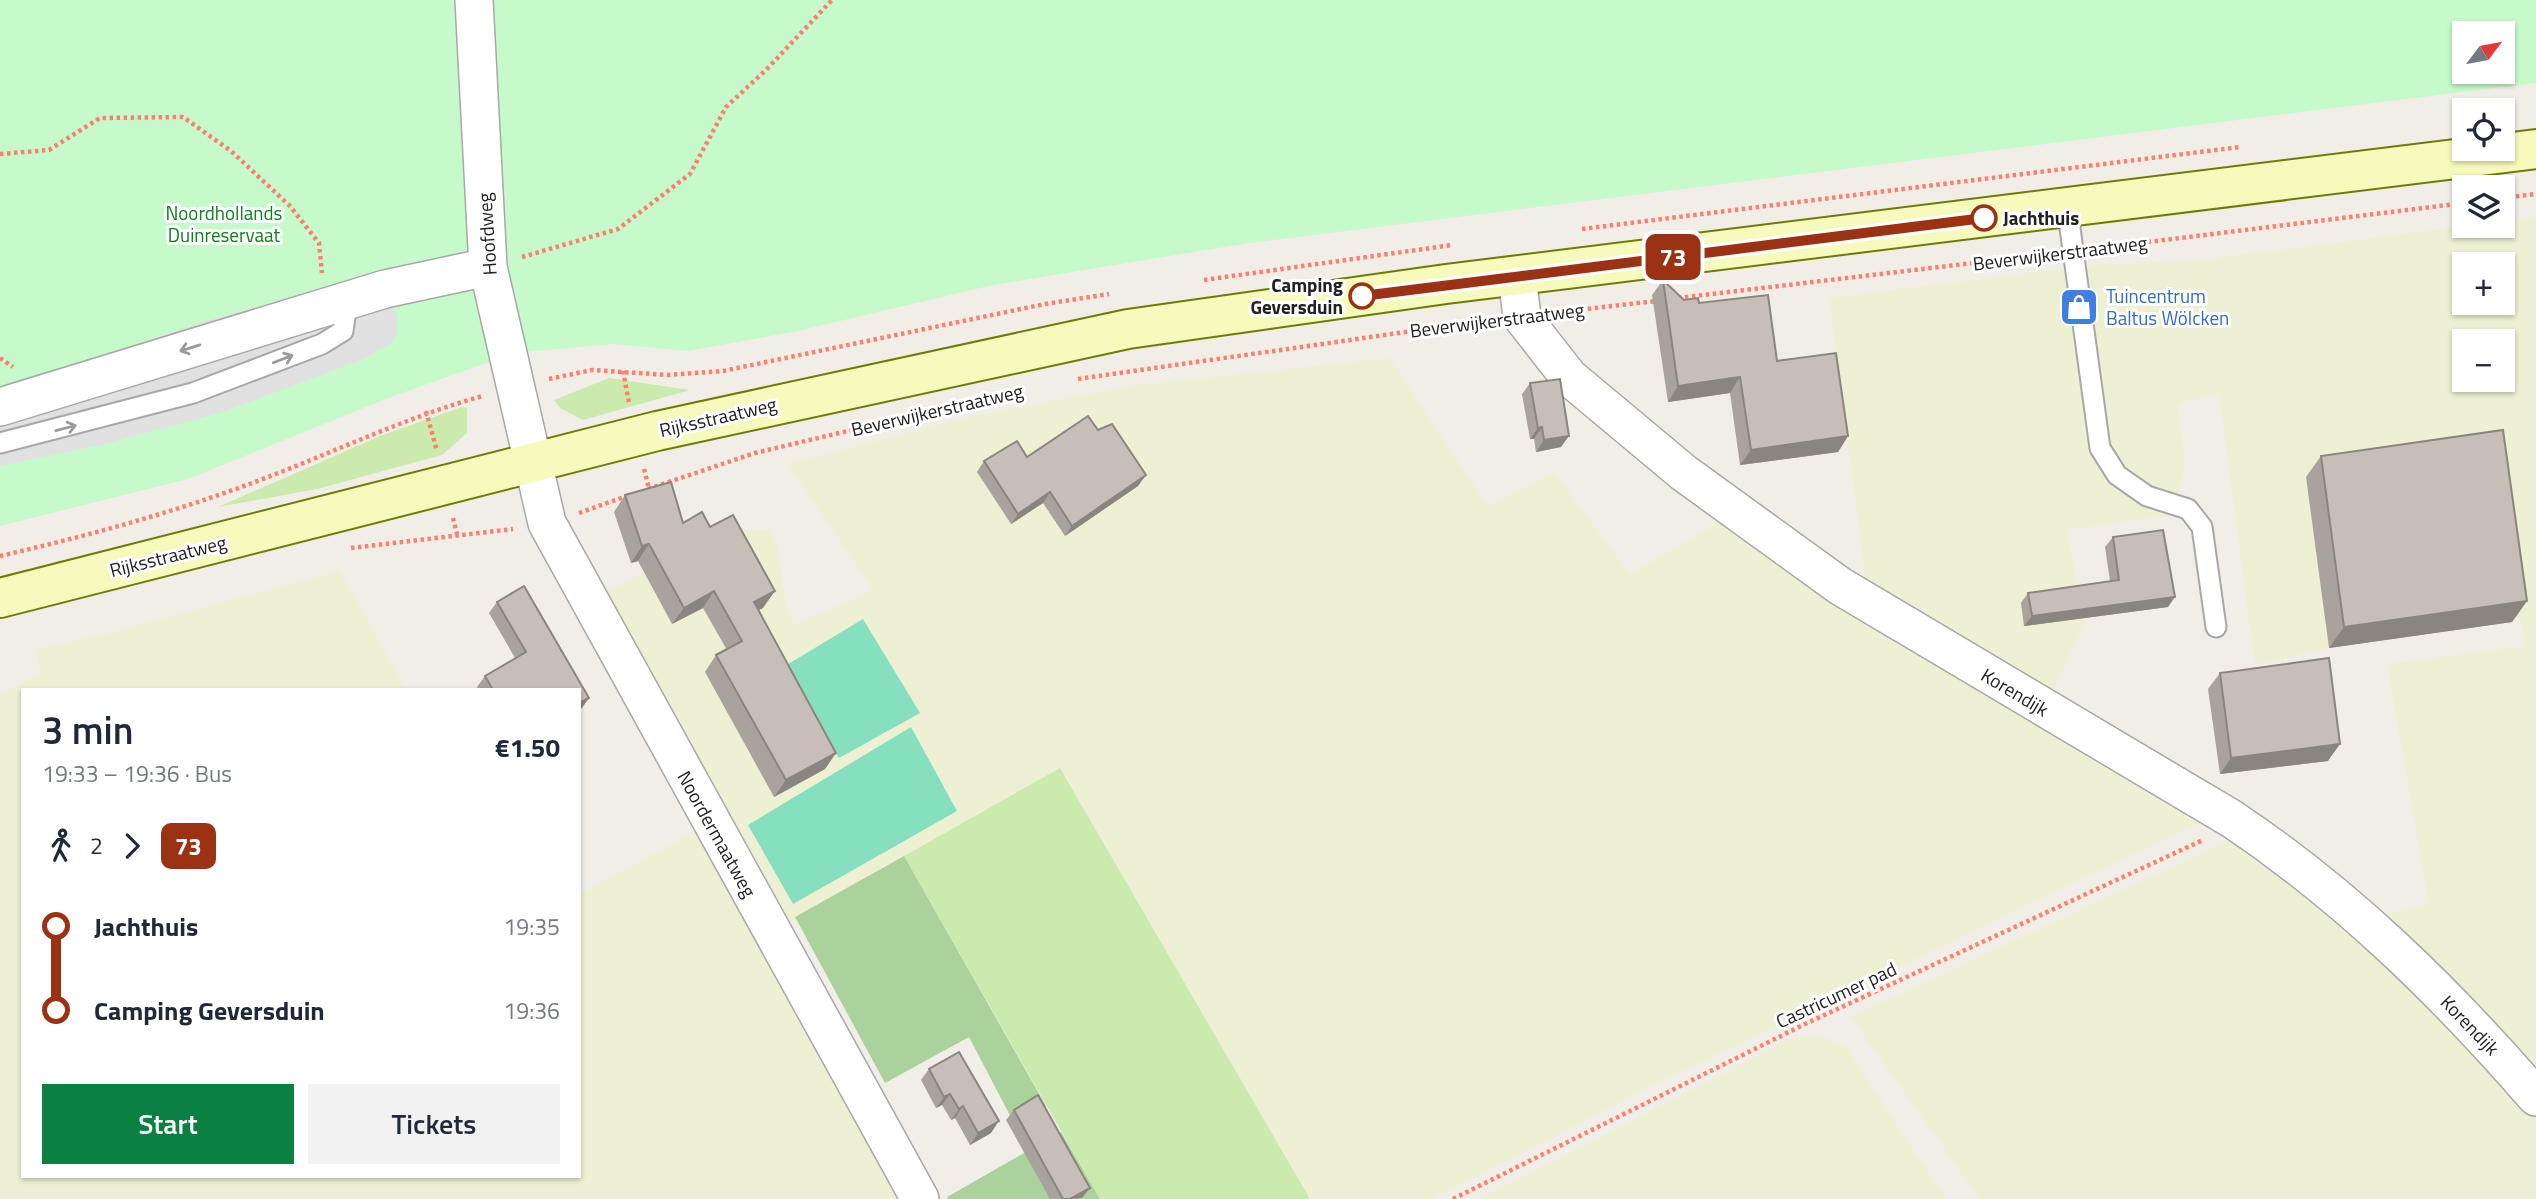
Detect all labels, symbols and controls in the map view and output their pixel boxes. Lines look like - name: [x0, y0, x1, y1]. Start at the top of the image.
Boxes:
- north arrow: [2452, 21, 2515, 84]
- map controls: [2452, 21, 2515, 392]
- button: locate: [2452, 98, 2515, 161]
- button: layers: [2452, 175, 2515, 238]
- street label: Hoofdweg: [469, 192, 504, 276]
- park label: Noordhollands Duinreservaat: [166, 198, 283, 249]
- place label: Jachthuis: [2003, 203, 2079, 232]
- marker: Jachthuis: [1971, 205, 1997, 231]
- street label: Beverwijkerstraatweg: [1971, 227, 2149, 278]
- line badge: 73: [1642, 234, 1704, 280]
- text: 73: [1660, 239, 1686, 275]
- button: +: [2452, 252, 2515, 315]
- place label: Camping Geversduin: [1250, 270, 1343, 321]
- place label: Tuincentrum Baltus Wölcken: [2106, 281, 2229, 332]
- marker: Camping Geversduin: [1349, 283, 1375, 309]
- shop icon: Tuincentrum Baltus Wölcken: [2058, 286, 2100, 328]
- street label: Beverwijkerstraatweg: [1408, 294, 1586, 345]
- button: −: [2452, 329, 2515, 392]
- one-way arrow: [179, 343, 201, 356]
- one-way arrow: [272, 352, 293, 364]
- street label: Beverwijkerstraatweg: [848, 376, 1026, 443]
- street label: Rijksstraatweg: [656, 389, 780, 444]
- one-way arrow: [55, 421, 77, 434]
- street label: Rijksstraatweg: [106, 527, 230, 584]
- street label: Korendijk: [1976, 660, 2055, 723]
- text: 3 min: [42, 701, 133, 759]
- text: €1.50: [495, 728, 560, 767]
- text: 19:33 – 19:36 · Bus: [42, 756, 232, 791]
- street label: Noordermaatweg: [671, 765, 764, 903]
- icon: walk: [42, 827, 80, 865]
- icon: forward: [113, 827, 151, 865]
- text: 2: [90, 828, 103, 863]
- text: 73: [175, 828, 202, 864]
- text: Jachthuis: [94, 907, 198, 946]
- text: 19:35: [503, 909, 560, 944]
- street label: Castricumer pad: [1771, 954, 1901, 1035]
- street label: Korendijk: [2434, 988, 2507, 1061]
- text: Camping Geversduin: [94, 991, 325, 1030]
- text: 19:36: [503, 993, 560, 1028]
- button: Start: [42, 1084, 294, 1164]
- button: Tickets: [308, 1084, 560, 1164]

